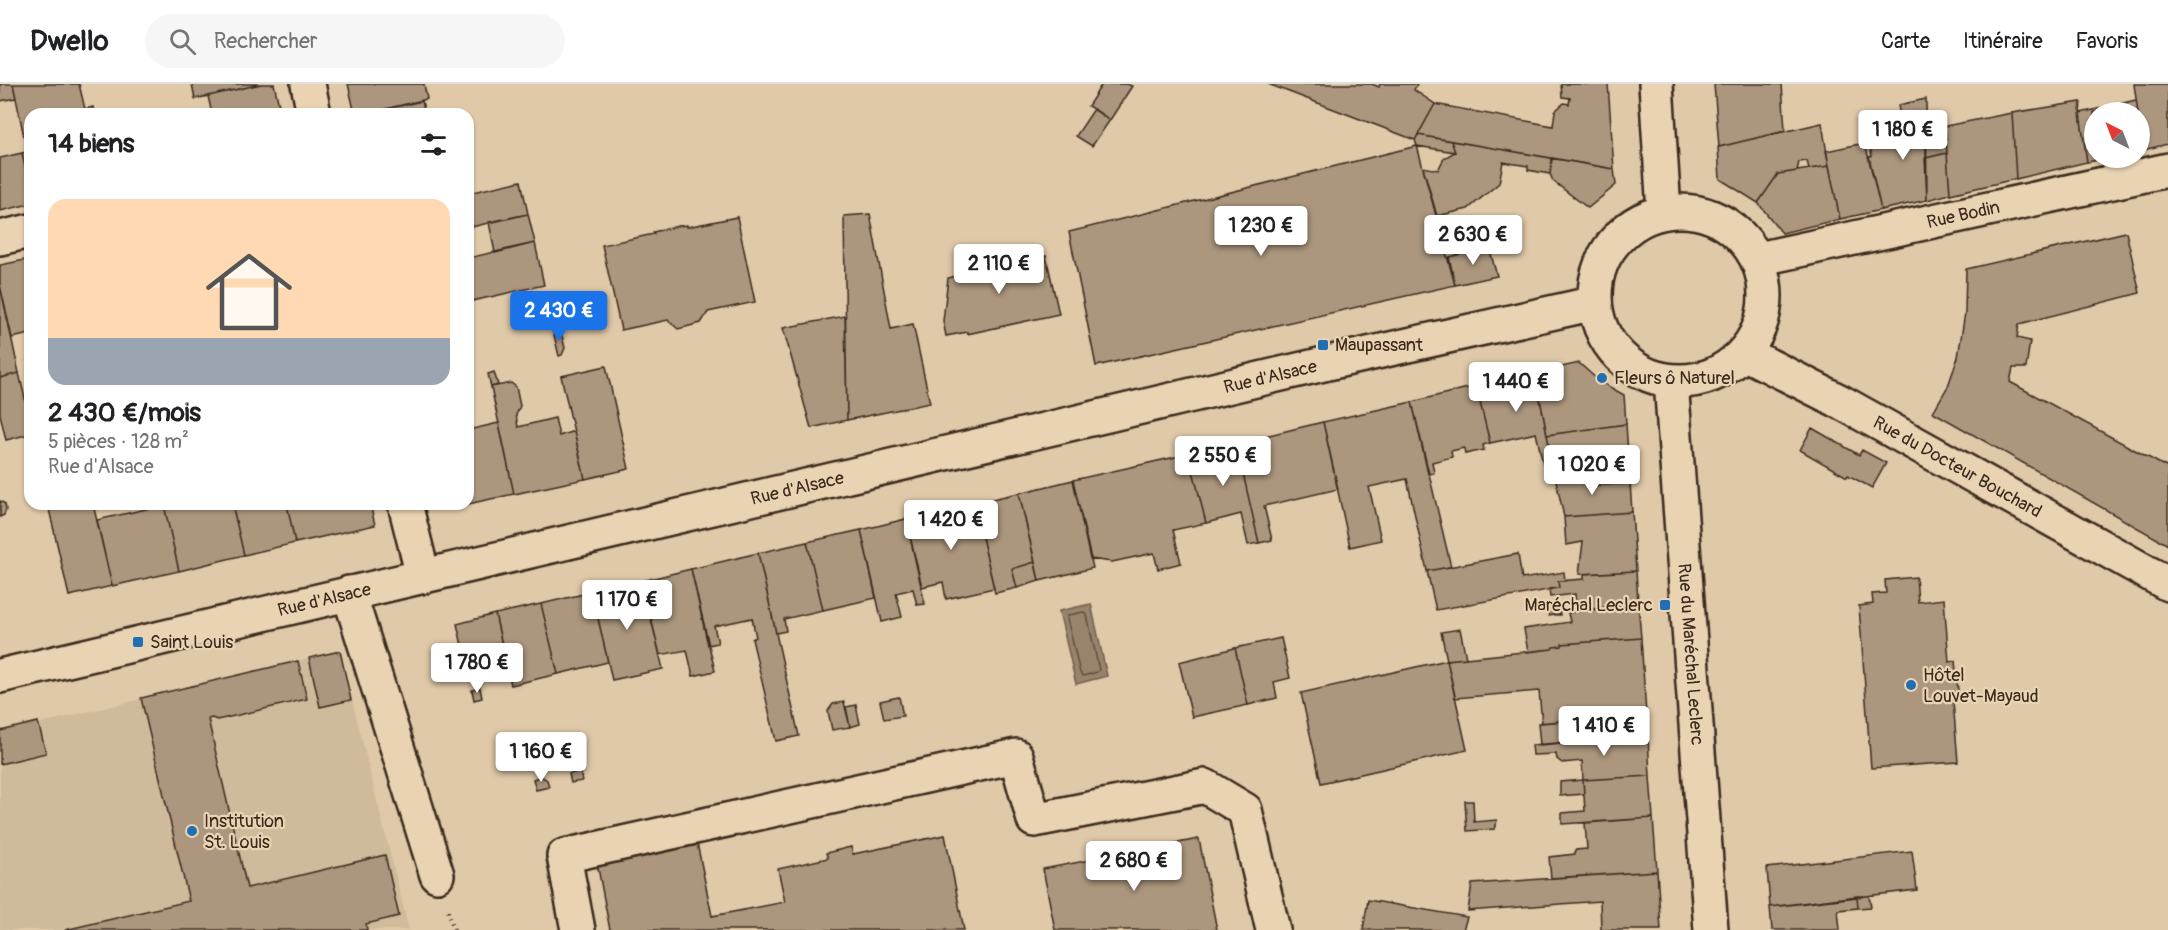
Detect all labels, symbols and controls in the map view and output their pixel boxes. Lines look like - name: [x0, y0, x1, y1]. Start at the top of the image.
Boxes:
- search box: [145, 14, 565, 68]
- text: Dwello: [30, 24, 109, 59]
- icon: search: [166, 25, 199, 58]
- text: Rechercher: [214, 27, 318, 55]
- text: Carte: [1881, 28, 1930, 55]
- text: Itinéraire: [1963, 28, 2043, 55]
- text: Favoris: [2076, 28, 2138, 55]
- north arrow: [2084, 102, 2150, 168]
- map controls: [2084, 102, 2150, 168]
- pin: 1 180 €: [1848, 110, 1958, 161]
- text: 1 180 €: [1872, 117, 1934, 142]
- text: 14 biens: [48, 128, 134, 160]
- icon: filters: [417, 128, 450, 161]
- street label: Rue Bodin: [1925, 195, 2002, 234]
- pin: 1 230 €: [1206, 206, 1316, 257]
- text: 1 230 €: [1228, 213, 1294, 238]
- pin: 2 630 €: [1418, 215, 1528, 266]
- text: 2 630 €: [1438, 222, 1508, 247]
- icon: home: [195, 238, 303, 346]
- pin: 2 110 €: [944, 244, 1054, 295]
- text: 2 110 €: [968, 251, 1030, 276]
- pin: 2 430 €: [504, 291, 614, 342]
- text: 2 430 €: [524, 298, 594, 323]
- place label: Maupassant: [1335, 334, 1424, 357]
- marker: Maupassant: [1316, 338, 1330, 352]
- street label: Rue d'Alsace: [1221, 354, 1319, 399]
- pin: 1 440 €: [1461, 362, 1571, 413]
- place label: Fleurs ô Naturel: [1614, 367, 1735, 390]
- text: 1 440 €: [1483, 369, 1549, 394]
- marker: Fleurs ô Naturel: [1595, 371, 1609, 385]
- text: 2 430 €/mois: [48, 397, 201, 429]
- street label: Rue du Docteur Bouchard: [1869, 411, 2046, 523]
- text: 5 pièces · 128 m²: [48, 429, 189, 454]
- pin: 2 550 €: [1168, 436, 1278, 487]
- text: 2 550 €: [1189, 443, 1257, 468]
- pin: 1 020 €: [1537, 445, 1647, 496]
- text: 1 020 €: [1558, 452, 1626, 477]
- text: Rue d'Alsace: [48, 454, 154, 479]
- street label: Rue d'Alsace: [748, 466, 846, 510]
- pin: 1 420 €: [896, 500, 1006, 551]
- text: 1 420 €: [918, 507, 984, 532]
- street label: Rue du Maréchal Leclerc: [1673, 562, 1709, 746]
- street label: Rue d'Alsace: [275, 577, 373, 622]
- pin: 1 170 €: [572, 580, 682, 631]
- text: 1 170 €: [596, 587, 658, 612]
- place label: Maréchal Leclerc: [1525, 594, 1653, 617]
- marker: Maréchal Leclerc: [1658, 598, 1672, 612]
- place label: Saint Louis: [150, 631, 233, 654]
- marker: Saint Louis: [131, 635, 145, 649]
- pin: 1 780 €: [422, 643, 532, 694]
- text: 1 780 €: [445, 650, 509, 675]
- place label: Hôtel Louvet-Mayaud: [1923, 664, 2039, 708]
- marker: Hôtel Louvet-Mayaud: [1904, 678, 1918, 692]
- pin: 1 410 €: [1549, 706, 1659, 757]
- text: 1 410 €: [1573, 713, 1635, 738]
- pin: 1 160 €: [486, 732, 596, 783]
- text: 1 160 €: [510, 739, 572, 764]
- place label: Institution St. Louis: [204, 810, 284, 854]
- marker: Institution St. Louis: [185, 824, 199, 838]
- pin: 2 680 €: [1079, 841, 1189, 892]
- text: 2 680 €: [1100, 848, 1168, 873]

